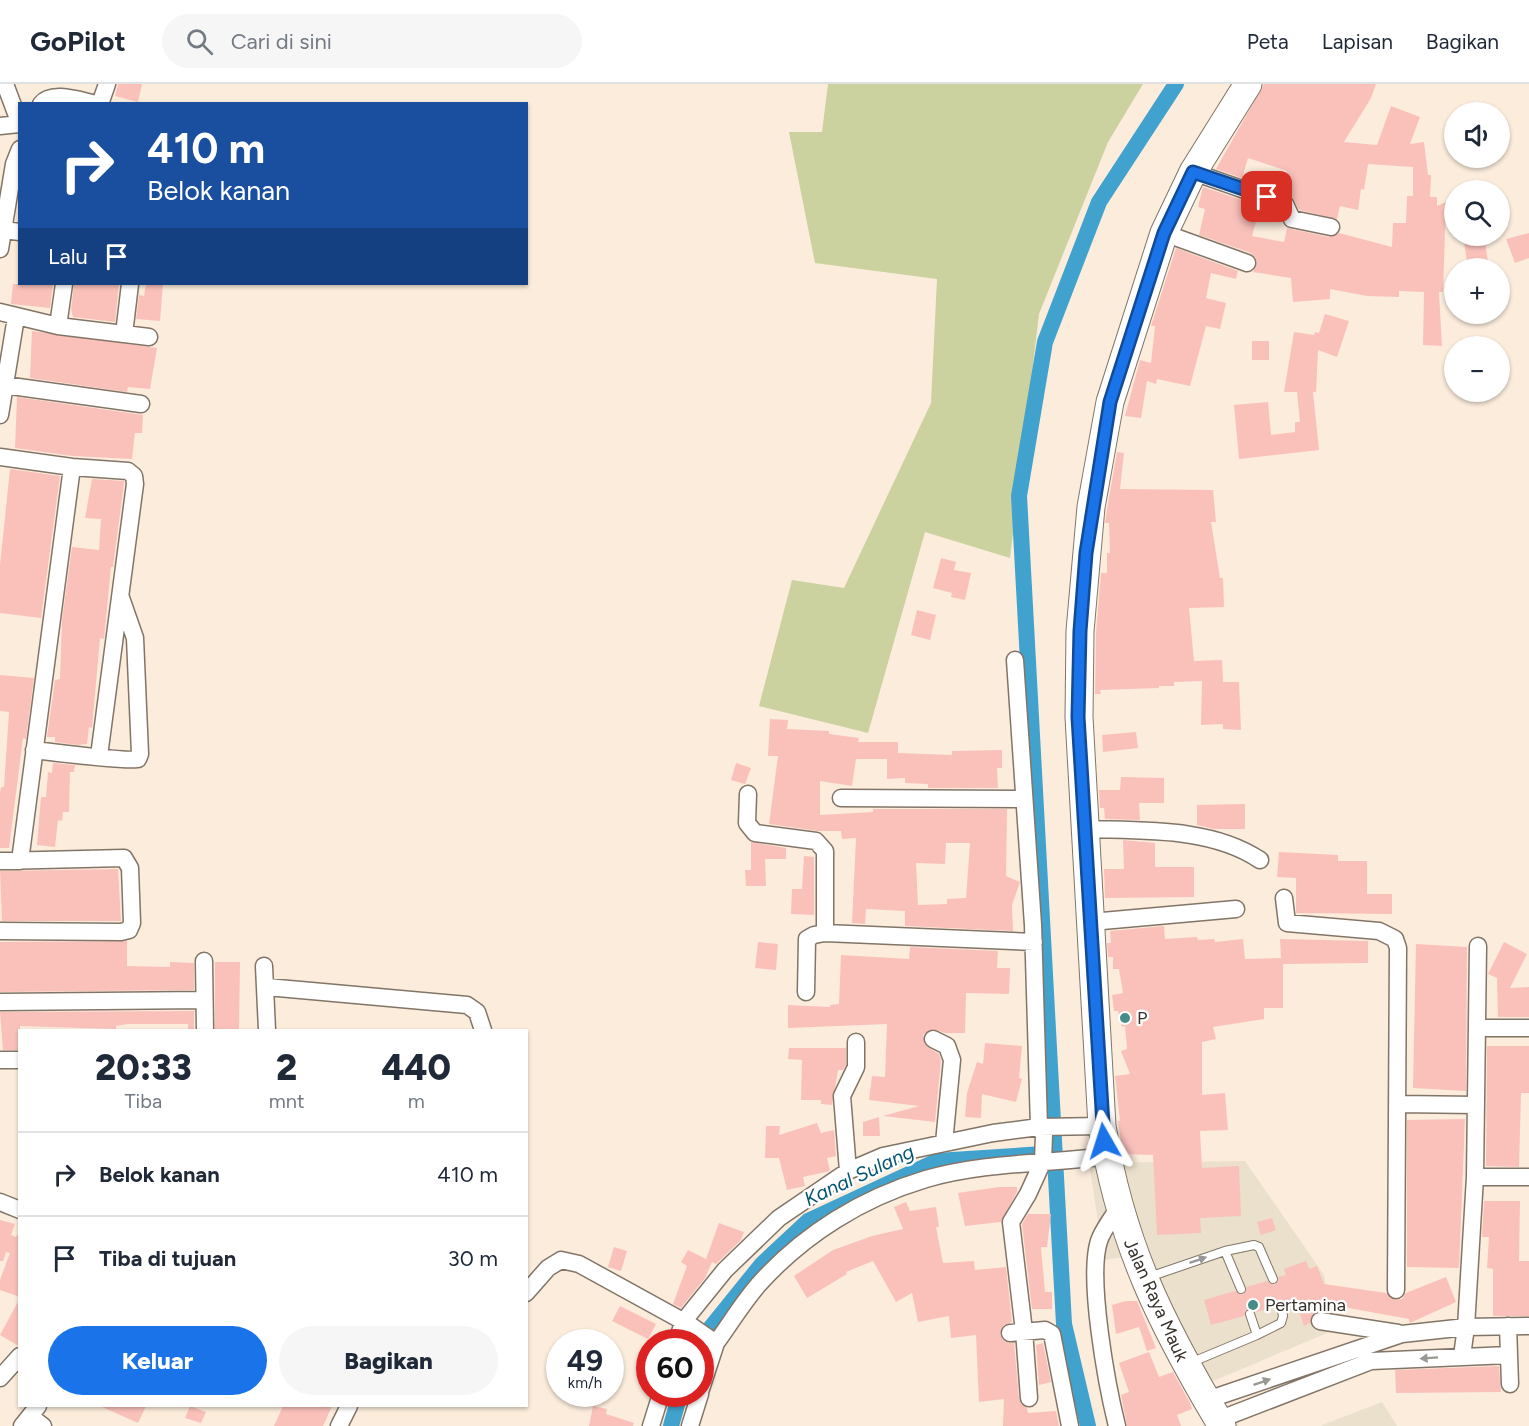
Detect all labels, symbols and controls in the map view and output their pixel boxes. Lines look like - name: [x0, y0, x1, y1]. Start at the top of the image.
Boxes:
- search box: [162, 14, 582, 68]
- text: GoPilot: [30, 24, 126, 58]
- icon: search: [183, 25, 216, 58]
- text: Cari di sini: [231, 28, 332, 55]
- text: Peta: [1247, 29, 1289, 54]
- text: Lapisan: [1322, 29, 1393, 54]
- text: Bagikan: [1426, 29, 1499, 54]
- map controls: [1444, 102, 1510, 402]
- button: sound: [1444, 102, 1510, 168]
- text: 410 m: [147, 123, 265, 174]
- icon: right: [48, 126, 126, 204]
- pin: [1241, 171, 1292, 222]
- text: Belok kanan: [147, 174, 290, 207]
- icon: arrive: [1250, 180, 1283, 213]
- button: search: [1444, 180, 1510, 246]
- icon: arrive: [100, 240, 133, 273]
- text: Lalu: [48, 243, 88, 270]
- button: +: [1444, 258, 1510, 324]
- button: −: [1444, 336, 1510, 402]
- place label: P: [1137, 1007, 1147, 1029]
- marker: P: [1118, 1011, 1132, 1025]
- text: 20:33: [95, 1046, 192, 1089]
- text: 2: [276, 1046, 297, 1089]
- text: 440: [382, 1046, 451, 1089]
- text: Tiba: [125, 1089, 162, 1113]
- text: mnt: [269, 1089, 304, 1113]
- text: m: [408, 1089, 425, 1113]
- position arrow: [1072, 1109, 1136, 1173]
- water label: Kanal Sulang: [800, 1139, 918, 1211]
- icon: right: [48, 1158, 81, 1191]
- text: Belok kanan: [99, 1161, 220, 1188]
- text: 410 m: [437, 1161, 498, 1188]
- street label: Jalan Raya Mauk: [1119, 1235, 1193, 1365]
- icon: arrive: [48, 1242, 81, 1275]
- text: Tiba di tujuan: [99, 1245, 236, 1272]
- text: 30 m: [448, 1245, 498, 1272]
- one-way arrow: [1190, 1255, 1208, 1265]
- place label: Pertamina: [1265, 1294, 1346, 1316]
- marker: Pertamina: [1246, 1298, 1260, 1312]
- button: Keluar: [48, 1326, 267, 1395]
- button: Bagikan: [279, 1326, 498, 1395]
- speed limit sign: 60: [636, 1329, 714, 1407]
- text: 49: [567, 1342, 603, 1379]
- one-way arrow: [1420, 1353, 1439, 1362]
- text: km/h: [568, 1374, 602, 1392]
- one-way arrow: [1253, 1376, 1271, 1386]

